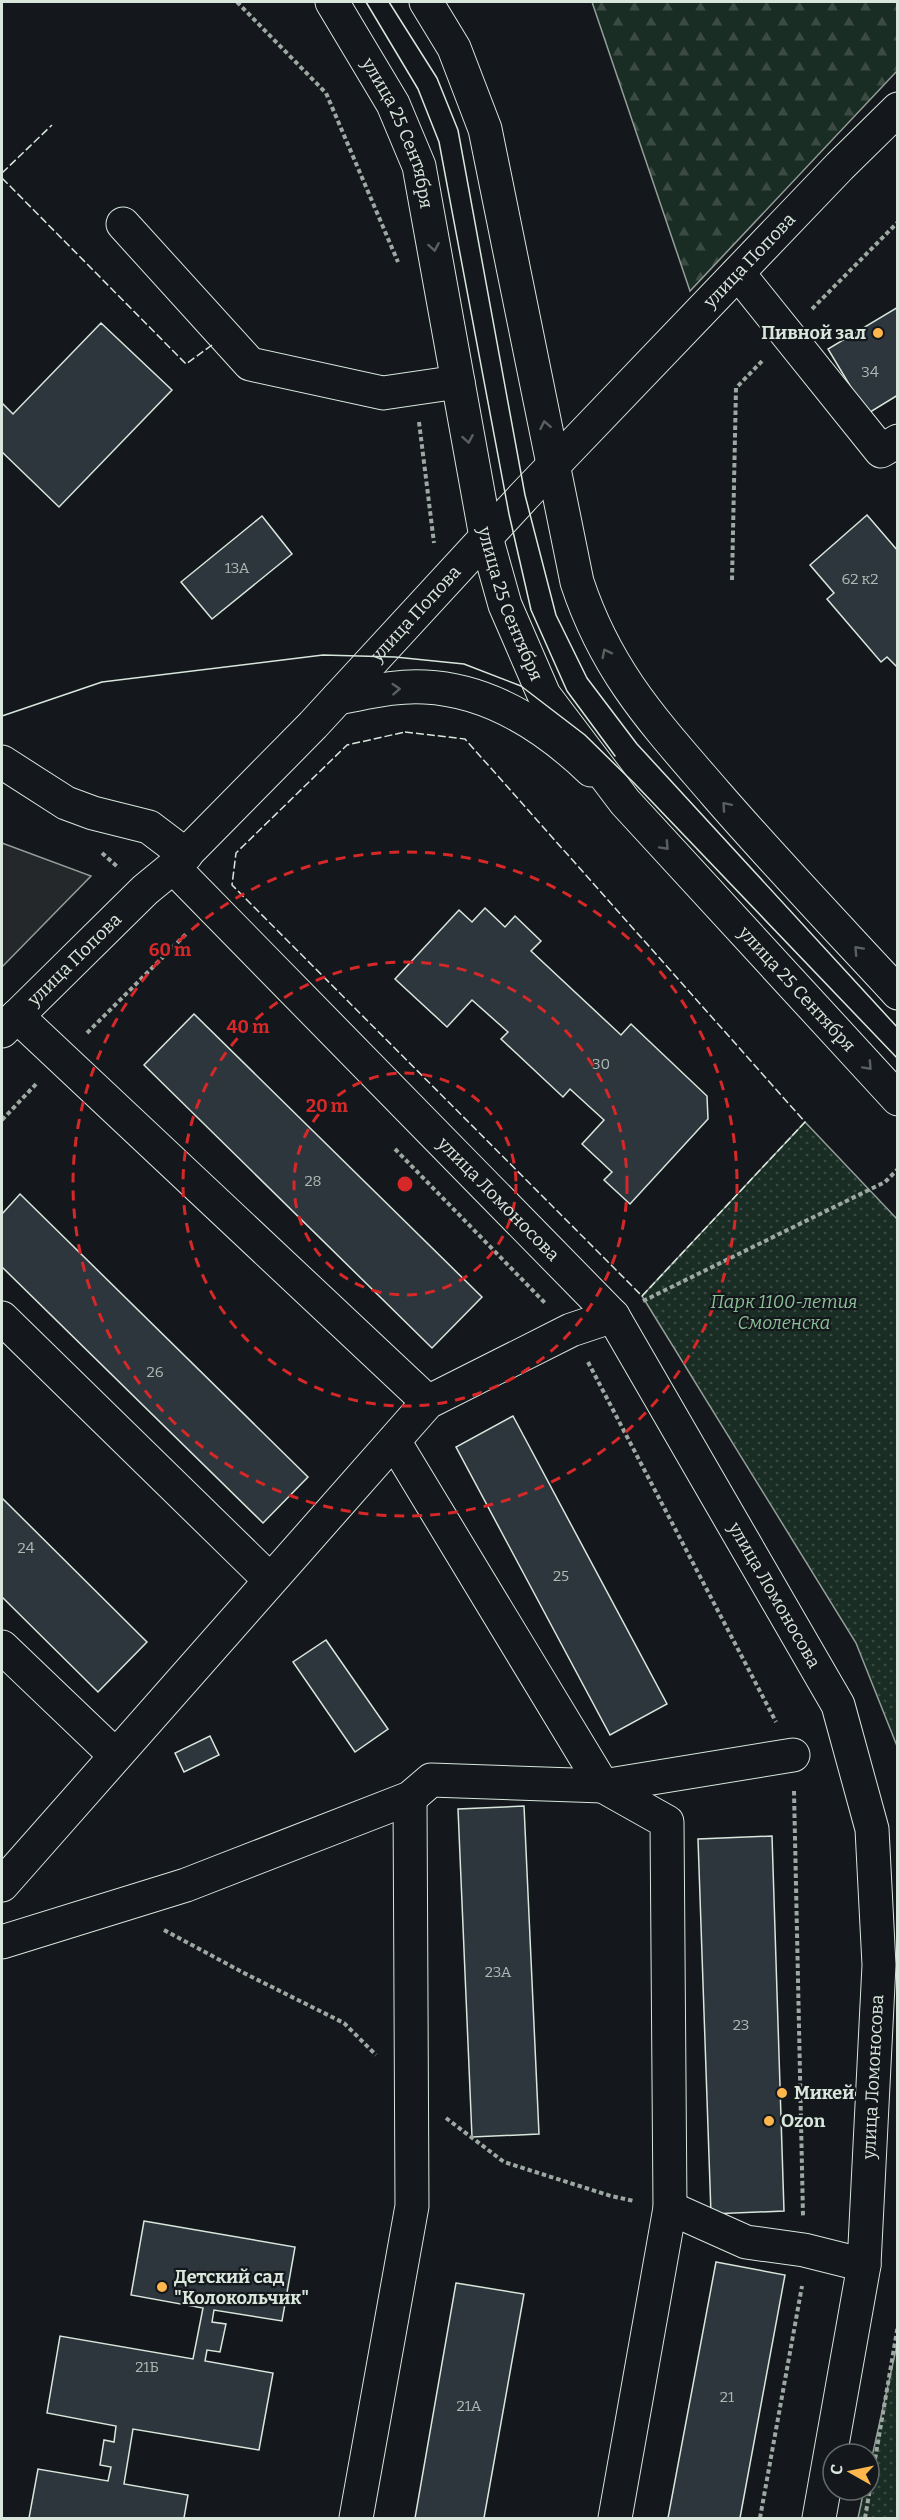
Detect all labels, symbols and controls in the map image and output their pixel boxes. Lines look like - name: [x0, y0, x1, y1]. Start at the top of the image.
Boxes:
- street label: улица 25 Сентября: [356, 53, 437, 210]
- street label: улица Попова: [698, 208, 800, 313]
- one-way arrow: [427, 241, 440, 251]
- place label: Пивной зал: [761, 322, 866, 344]
- marker: Пивной зал: [871, 326, 885, 340]
- house number: 34: [861, 363, 879, 381]
- one-way arrow: [539, 420, 552, 430]
- one-way arrow: [461, 433, 474, 443]
- street label: улица 25 Сентября: [473, 524, 547, 684]
- house number: 13А: [225, 559, 250, 577]
- street label: улица Попова: [365, 561, 466, 667]
- house number: 62 к2: [842, 570, 878, 588]
- one-way arrow: [602, 649, 613, 659]
- one-way arrow: [391, 683, 400, 696]
- one-way arrow: [723, 802, 734, 813]
- one-way arrow: [658, 839, 669, 849]
- street label: улица Попова: [22, 908, 126, 1011]
- street label: улица 25 Сентября: [733, 921, 860, 1056]
- text: 60 m: [149, 939, 191, 961]
- one-way arrow: [854, 946, 865, 957]
- text: 40 m: [227, 1016, 269, 1038]
- house number: 30: [592, 1055, 610, 1073]
- one-way arrow: [861, 1060, 872, 1070]
- text: 20 m: [306, 1095, 348, 1117]
- street label: улица Ломоносова: [432, 1132, 564, 1266]
- house number: 28: [304, 1172, 322, 1190]
- centre of rings: [395, 1174, 415, 1194]
- park label: Парк 1100-летия Смоленска: [710, 1291, 858, 1334]
- house number: 26: [147, 1363, 164, 1381]
- street label: улица Ломоносова: [723, 1517, 825, 1672]
- house number: 24: [18, 1539, 35, 1557]
- house number: 25: [553, 1567, 569, 1585]
- house number: 23А: [485, 1963, 512, 1981]
- street label: улица Ломоносова: [858, 1994, 888, 2161]
- house number: 23: [733, 2016, 749, 2034]
- place label: Микей: [794, 2082, 854, 2104]
- marker: Микей: [775, 2086, 789, 2100]
- place label: Ozon: [781, 2110, 826, 2132]
- marker: Ozon: [762, 2114, 776, 2128]
- place label: Детский сад "Колокольчик": [174, 2266, 309, 2309]
- marker: Детский сад "Колокольчик": [155, 2280, 169, 2294]
- house number: 21Б: [135, 2358, 159, 2376]
- house number: 21: [720, 2388, 734, 2406]
- house number: 21А: [457, 2397, 482, 2415]
- north arrow: [821, 2442, 881, 2502]
- text: С: [827, 2463, 847, 2476]

